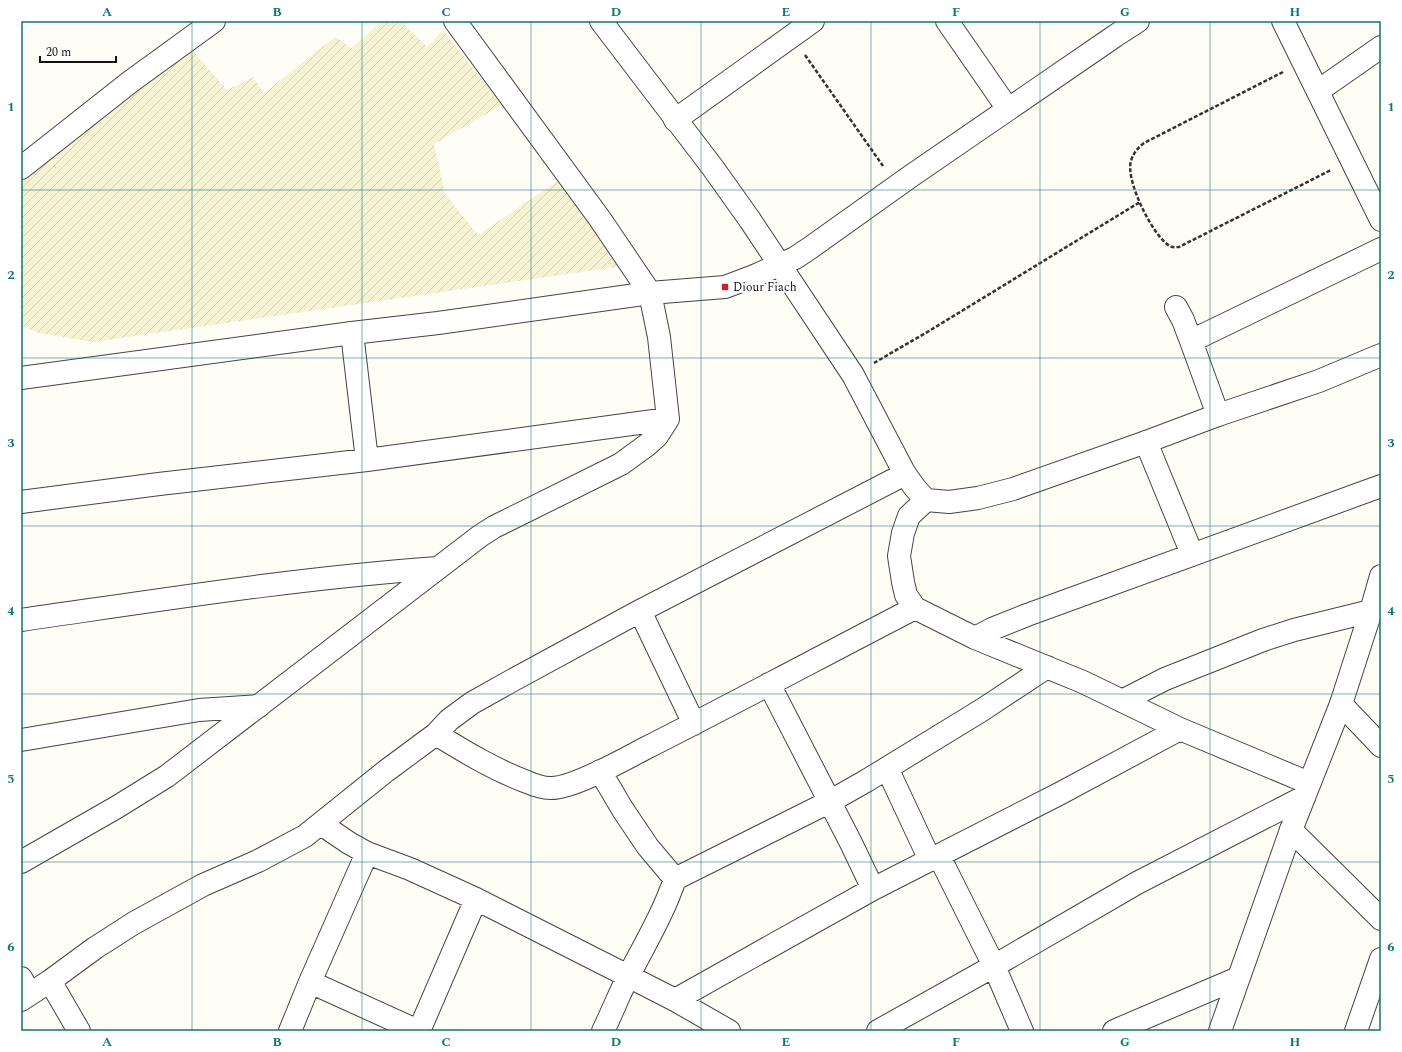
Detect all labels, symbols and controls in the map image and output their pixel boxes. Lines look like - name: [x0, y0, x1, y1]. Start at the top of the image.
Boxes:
- text: A: [102, 2, 112, 22]
- text: B: [272, 2, 282, 22]
- text: C: [441, 2, 451, 22]
- text: D: [611, 2, 621, 22]
- text: E: [782, 2, 791, 22]
- text: F: [952, 2, 960, 22]
- text: G: [1120, 2, 1130, 22]
- text: H: [1290, 2, 1301, 22]
- scale bar: [40, 38, 116, 64]
- text: 20 m: [46, 43, 71, 62]
- text: 1: [7, 97, 15, 117]
- text: 1: [1387, 97, 1395, 117]
- text: 2: [7, 265, 15, 285]
- text: 2: [1387, 265, 1395, 285]
- place label: Diour Fiach: [733, 278, 797, 297]
- marker: Diour Fiach: [720, 282, 730, 292]
- text: 3: [7, 433, 15, 453]
- text: 3: [1387, 433, 1395, 453]
- text: 4: [7, 601, 15, 621]
- text: 4: [1387, 601, 1395, 621]
- text: 5: [7, 769, 15, 789]
- text: 5: [1387, 769, 1395, 789]
- text: 6: [7, 937, 15, 957]
- text: 6: [1387, 937, 1395, 957]
- text: A: [102, 1032, 112, 1052]
- text: B: [272, 1032, 282, 1052]
- text: C: [441, 1032, 451, 1052]
- text: D: [611, 1032, 621, 1052]
- text: E: [782, 1032, 791, 1052]
- text: F: [952, 1032, 960, 1052]
- text: G: [1120, 1032, 1130, 1052]
- text: H: [1290, 1032, 1301, 1052]

